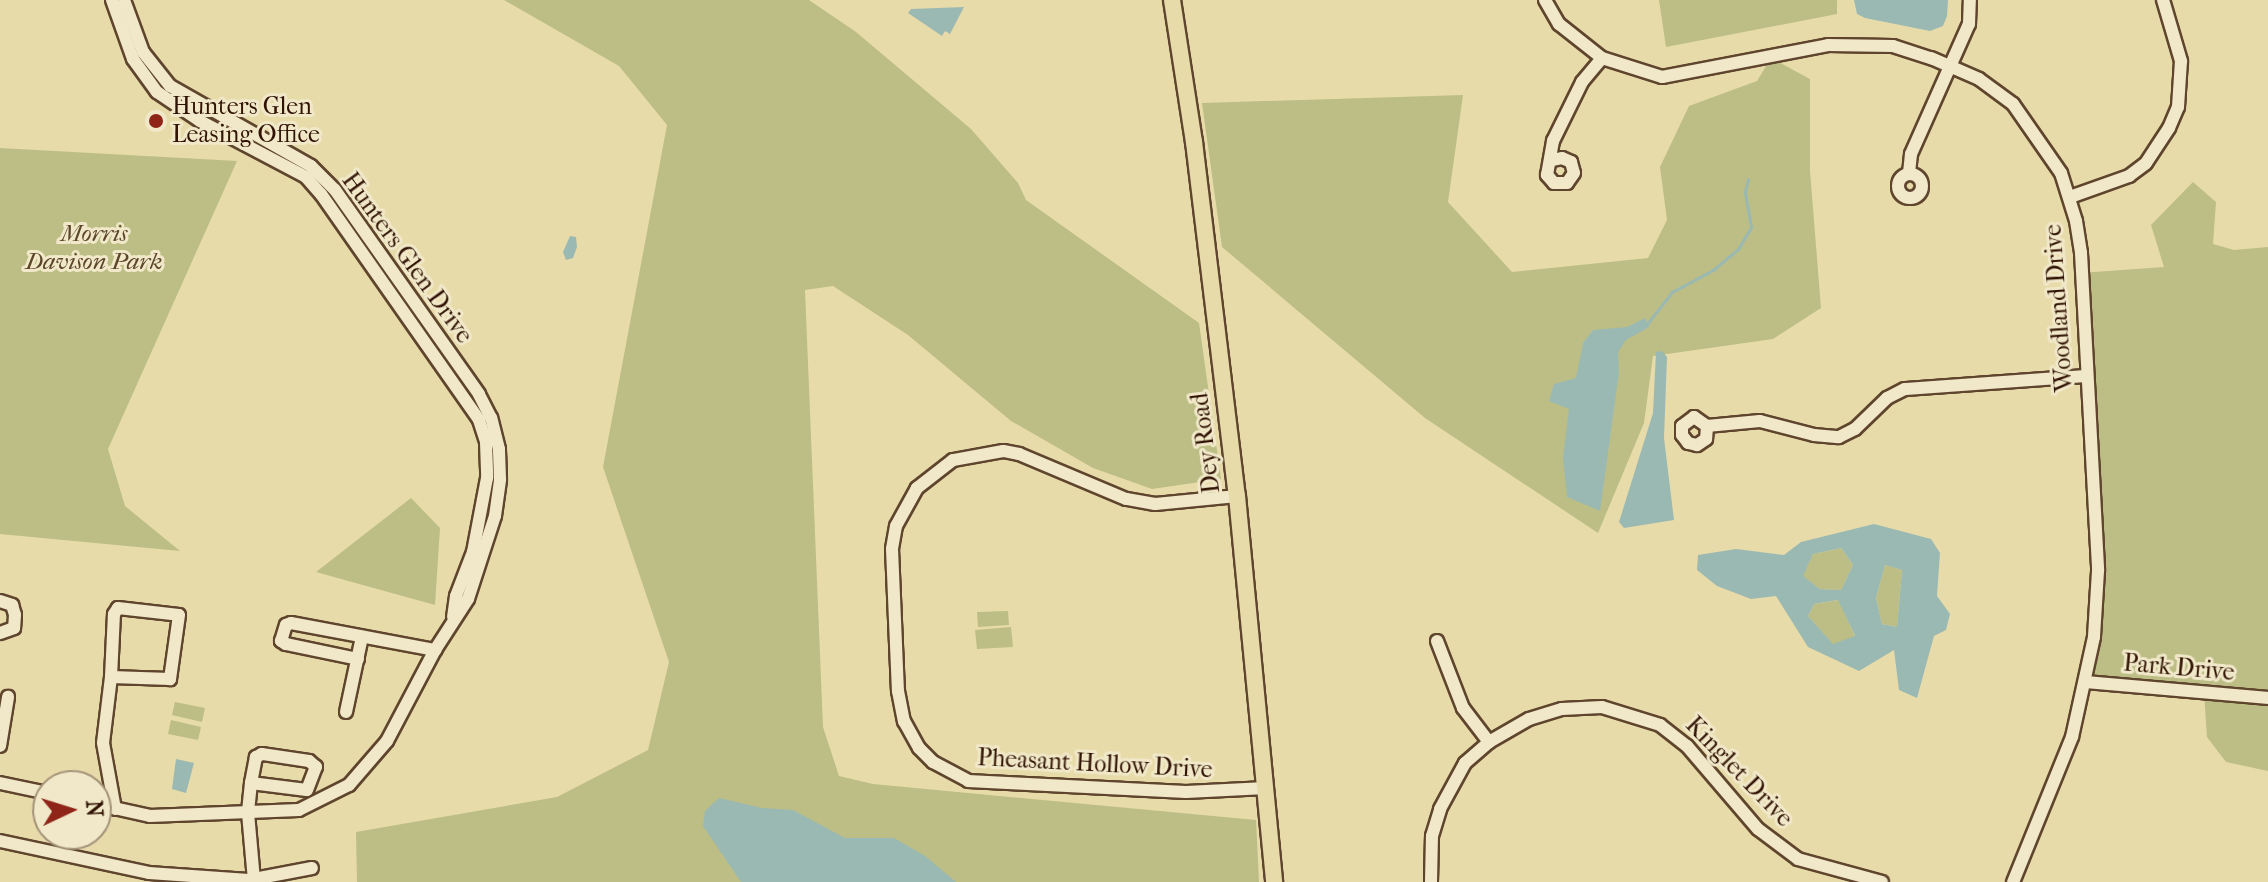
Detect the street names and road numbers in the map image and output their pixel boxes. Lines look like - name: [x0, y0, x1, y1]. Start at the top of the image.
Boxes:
- street label: Hunters Glen Drive: [335, 167, 479, 349]
- street label: Woodland Drive: [2039, 223, 2079, 393]
- street label: Dey Road: [1186, 391, 1226, 495]
- street label: Park Drive: [2122, 649, 2236, 687]
- street label: Kinglet Drive: [1679, 711, 1799, 833]
- street label: Pheasant Hollow Drive: [977, 743, 1213, 785]

